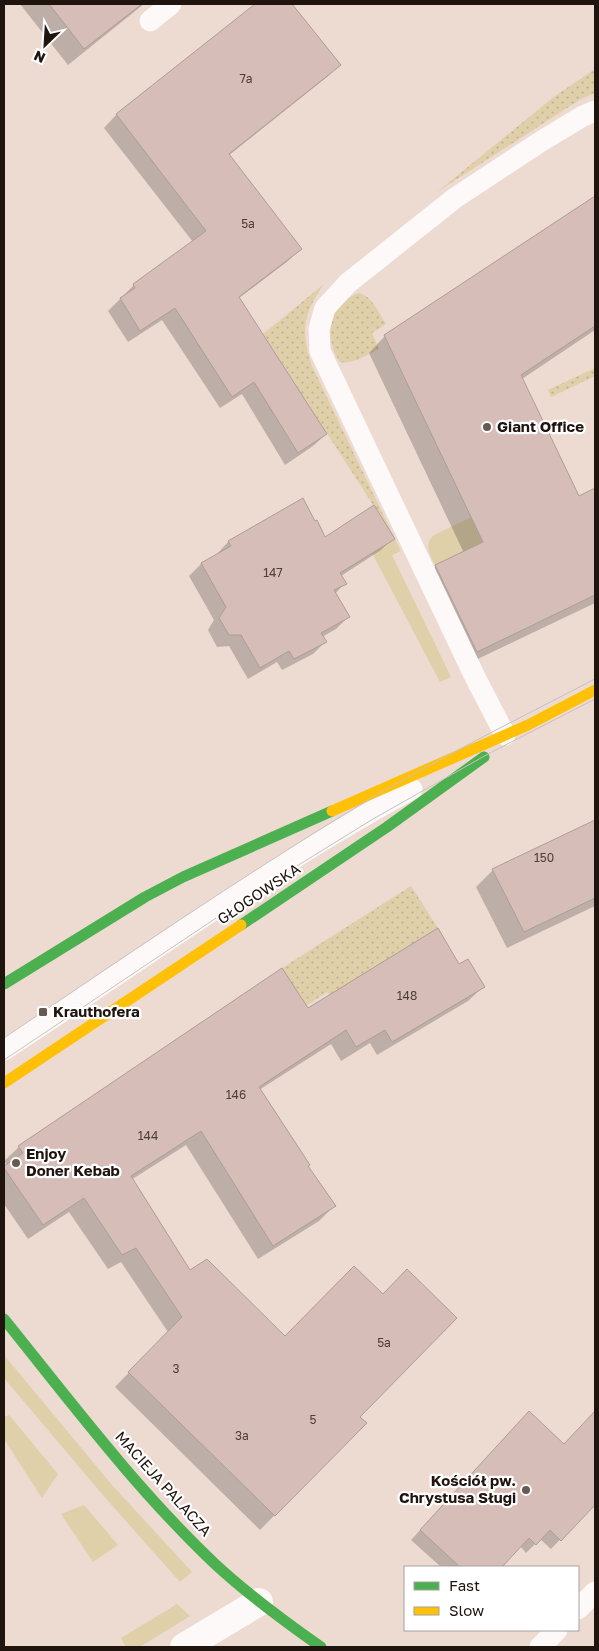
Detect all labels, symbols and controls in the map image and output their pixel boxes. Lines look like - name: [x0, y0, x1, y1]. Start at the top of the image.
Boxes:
- north arrow: [20, 20, 70, 70]
- text: N: [31, 47, 48, 67]
- house number: 7a: [239, 71, 253, 86]
- house number: 5a: [241, 216, 255, 231]
- place label: Giant Office: [497, 417, 584, 435]
- marker: Giant Office: [481, 421, 493, 433]
- house number: 147: [263, 565, 283, 580]
- house number: 150: [534, 850, 554, 865]
- street label: GŁOGOWSKA: [214, 859, 303, 927]
- house number: 148: [397, 988, 417, 1003]
- place label: Krauthofera: [53, 1002, 140, 1020]
- marker: Krauthofera: [37, 1006, 49, 1018]
- house number: 146: [226, 1087, 246, 1102]
- house number: 144: [138, 1128, 158, 1143]
- place label: Enjoy Doner Kebab: [26, 1144, 120, 1179]
- marker: Enjoy Doner Kebab: [10, 1157, 22, 1169]
- house number: 5a: [377, 1335, 391, 1350]
- house number: 3: [172, 1361, 180, 1376]
- house number: 5: [310, 1412, 317, 1427]
- street label: MACIEJA PALACZA: [112, 1427, 216, 1539]
- house number: 3a: [235, 1428, 249, 1443]
- place label: Kościół pw. Chrystusa Sługi: [399, 1471, 516, 1506]
- marker: Kościół pw. Chrystusa Sługi: [520, 1484, 532, 1496]
- legend: [404, 1566, 579, 1631]
- text: Fast: [449, 1576, 480, 1594]
- text: Slow: [449, 1601, 484, 1619]

